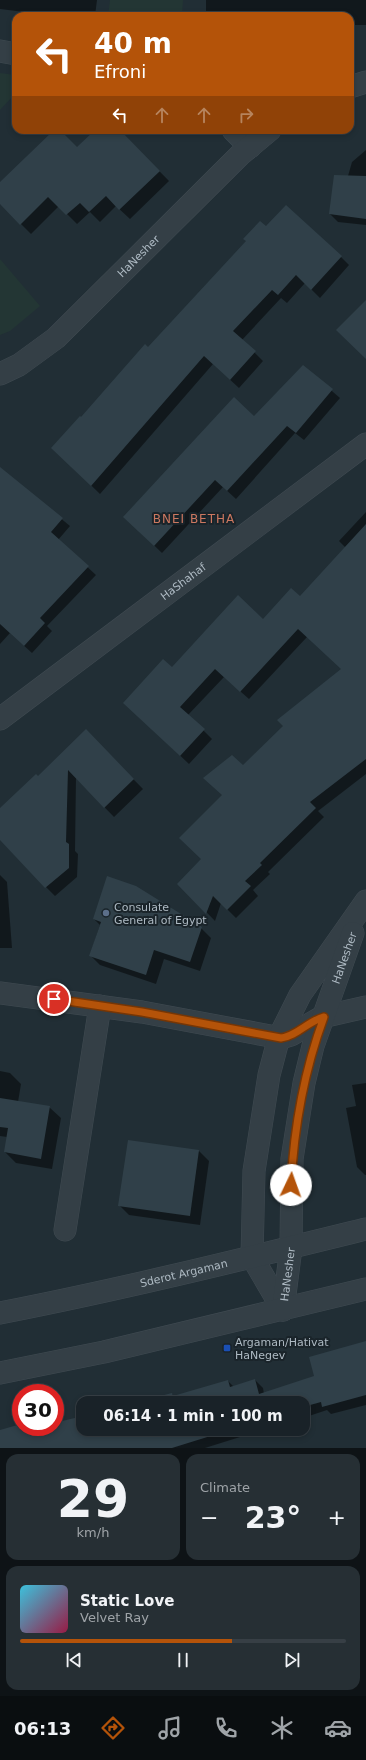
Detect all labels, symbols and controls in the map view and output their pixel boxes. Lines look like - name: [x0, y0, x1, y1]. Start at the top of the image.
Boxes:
- text: 40 m: [94, 27, 172, 60]
- icon: left: [28, 28, 80, 80]
- text: Efroni: [94, 61, 146, 82]
- icon: left: [109, 104, 131, 126]
- icon: ahead: [151, 104, 173, 126]
- icon: ahead: [193, 104, 215, 126]
- icon: right: [235, 104, 257, 126]
- street label: HaNesher: [115, 232, 162, 280]
- district label: BNEI BETHA: [153, 512, 235, 526]
- street label: HaShahaf: [158, 560, 209, 603]
- place label: Consulate General of Egypt: [114, 901, 207, 927]
- marker: Consulate General of Egypt: [101, 908, 111, 918]
- street label: HaNesher: [329, 930, 359, 986]
- pin: [37, 982, 71, 1016]
- icon: arrive: [43, 988, 65, 1010]
- position arrow: [270, 1164, 312, 1206]
- street label: HaNesher: [278, 1246, 298, 1302]
- street label: Sderot Argaman: [139, 1257, 229, 1290]
- place label: Argaman/Hativat HaNegev: [235, 1336, 329, 1362]
- marker: Argaman/Hativat HaNegev: [222, 1343, 232, 1353]
- speed limit sign: 30: [12, 1384, 64, 1436]
- text: 06:14 · 1 min · 100 m: [103, 1407, 283, 1425]
- text: 29: [57, 1469, 129, 1529]
- text: Climate: [200, 1480, 250, 1495]
- text: 23°: [245, 1500, 301, 1535]
- text: −: [200, 1505, 218, 1530]
- text: +: [328, 1505, 346, 1530]
- text: km/h: [77, 1525, 109, 1540]
- text: Static Love: [80, 1592, 174, 1610]
- text: Velvet Ray: [80, 1610, 149, 1625]
- icon: previous: [63, 1649, 85, 1671]
- icon: pause: [172, 1649, 194, 1671]
- icon: next: [281, 1649, 303, 1671]
- icon: directions: [99, 1714, 127, 1742]
- icon: music: [156, 1714, 184, 1742]
- icon: phone: [212, 1714, 240, 1742]
- icon: climate: [268, 1714, 296, 1742]
- icon: car: [324, 1714, 352, 1742]
- text: 06:13: [14, 1718, 71, 1739]

